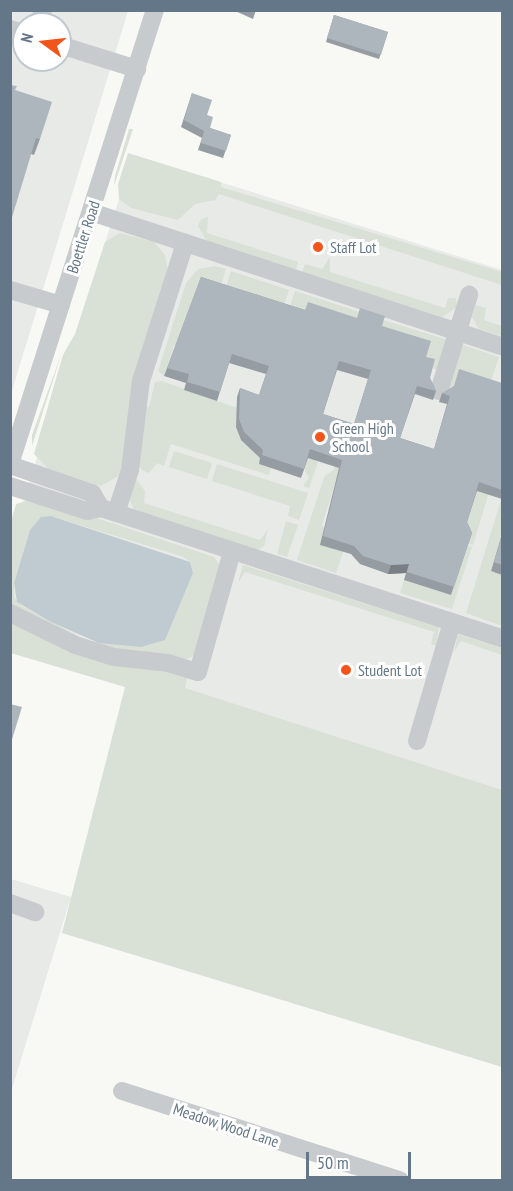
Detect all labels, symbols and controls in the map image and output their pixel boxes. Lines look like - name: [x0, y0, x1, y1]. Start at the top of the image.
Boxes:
- north arrow: [12, 12, 72, 72]
- text: N: [16, 31, 37, 45]
- street label: Boettler Road: [62, 198, 104, 276]
- place label: Staff Lot: [330, 237, 377, 257]
- marker: Staff Lot: [311, 240, 325, 254]
- place label: Green High School: [332, 418, 394, 456]
- marker: Green High School: [313, 430, 327, 444]
- place label: Student Lot: [358, 660, 422, 680]
- marker: Student Lot: [339, 663, 353, 677]
- street label: Meadow Wood Lane: [170, 1099, 282, 1151]
- scale bar: [309, 1140, 414, 1178]
- text: 50 m: [317, 1151, 349, 1174]

